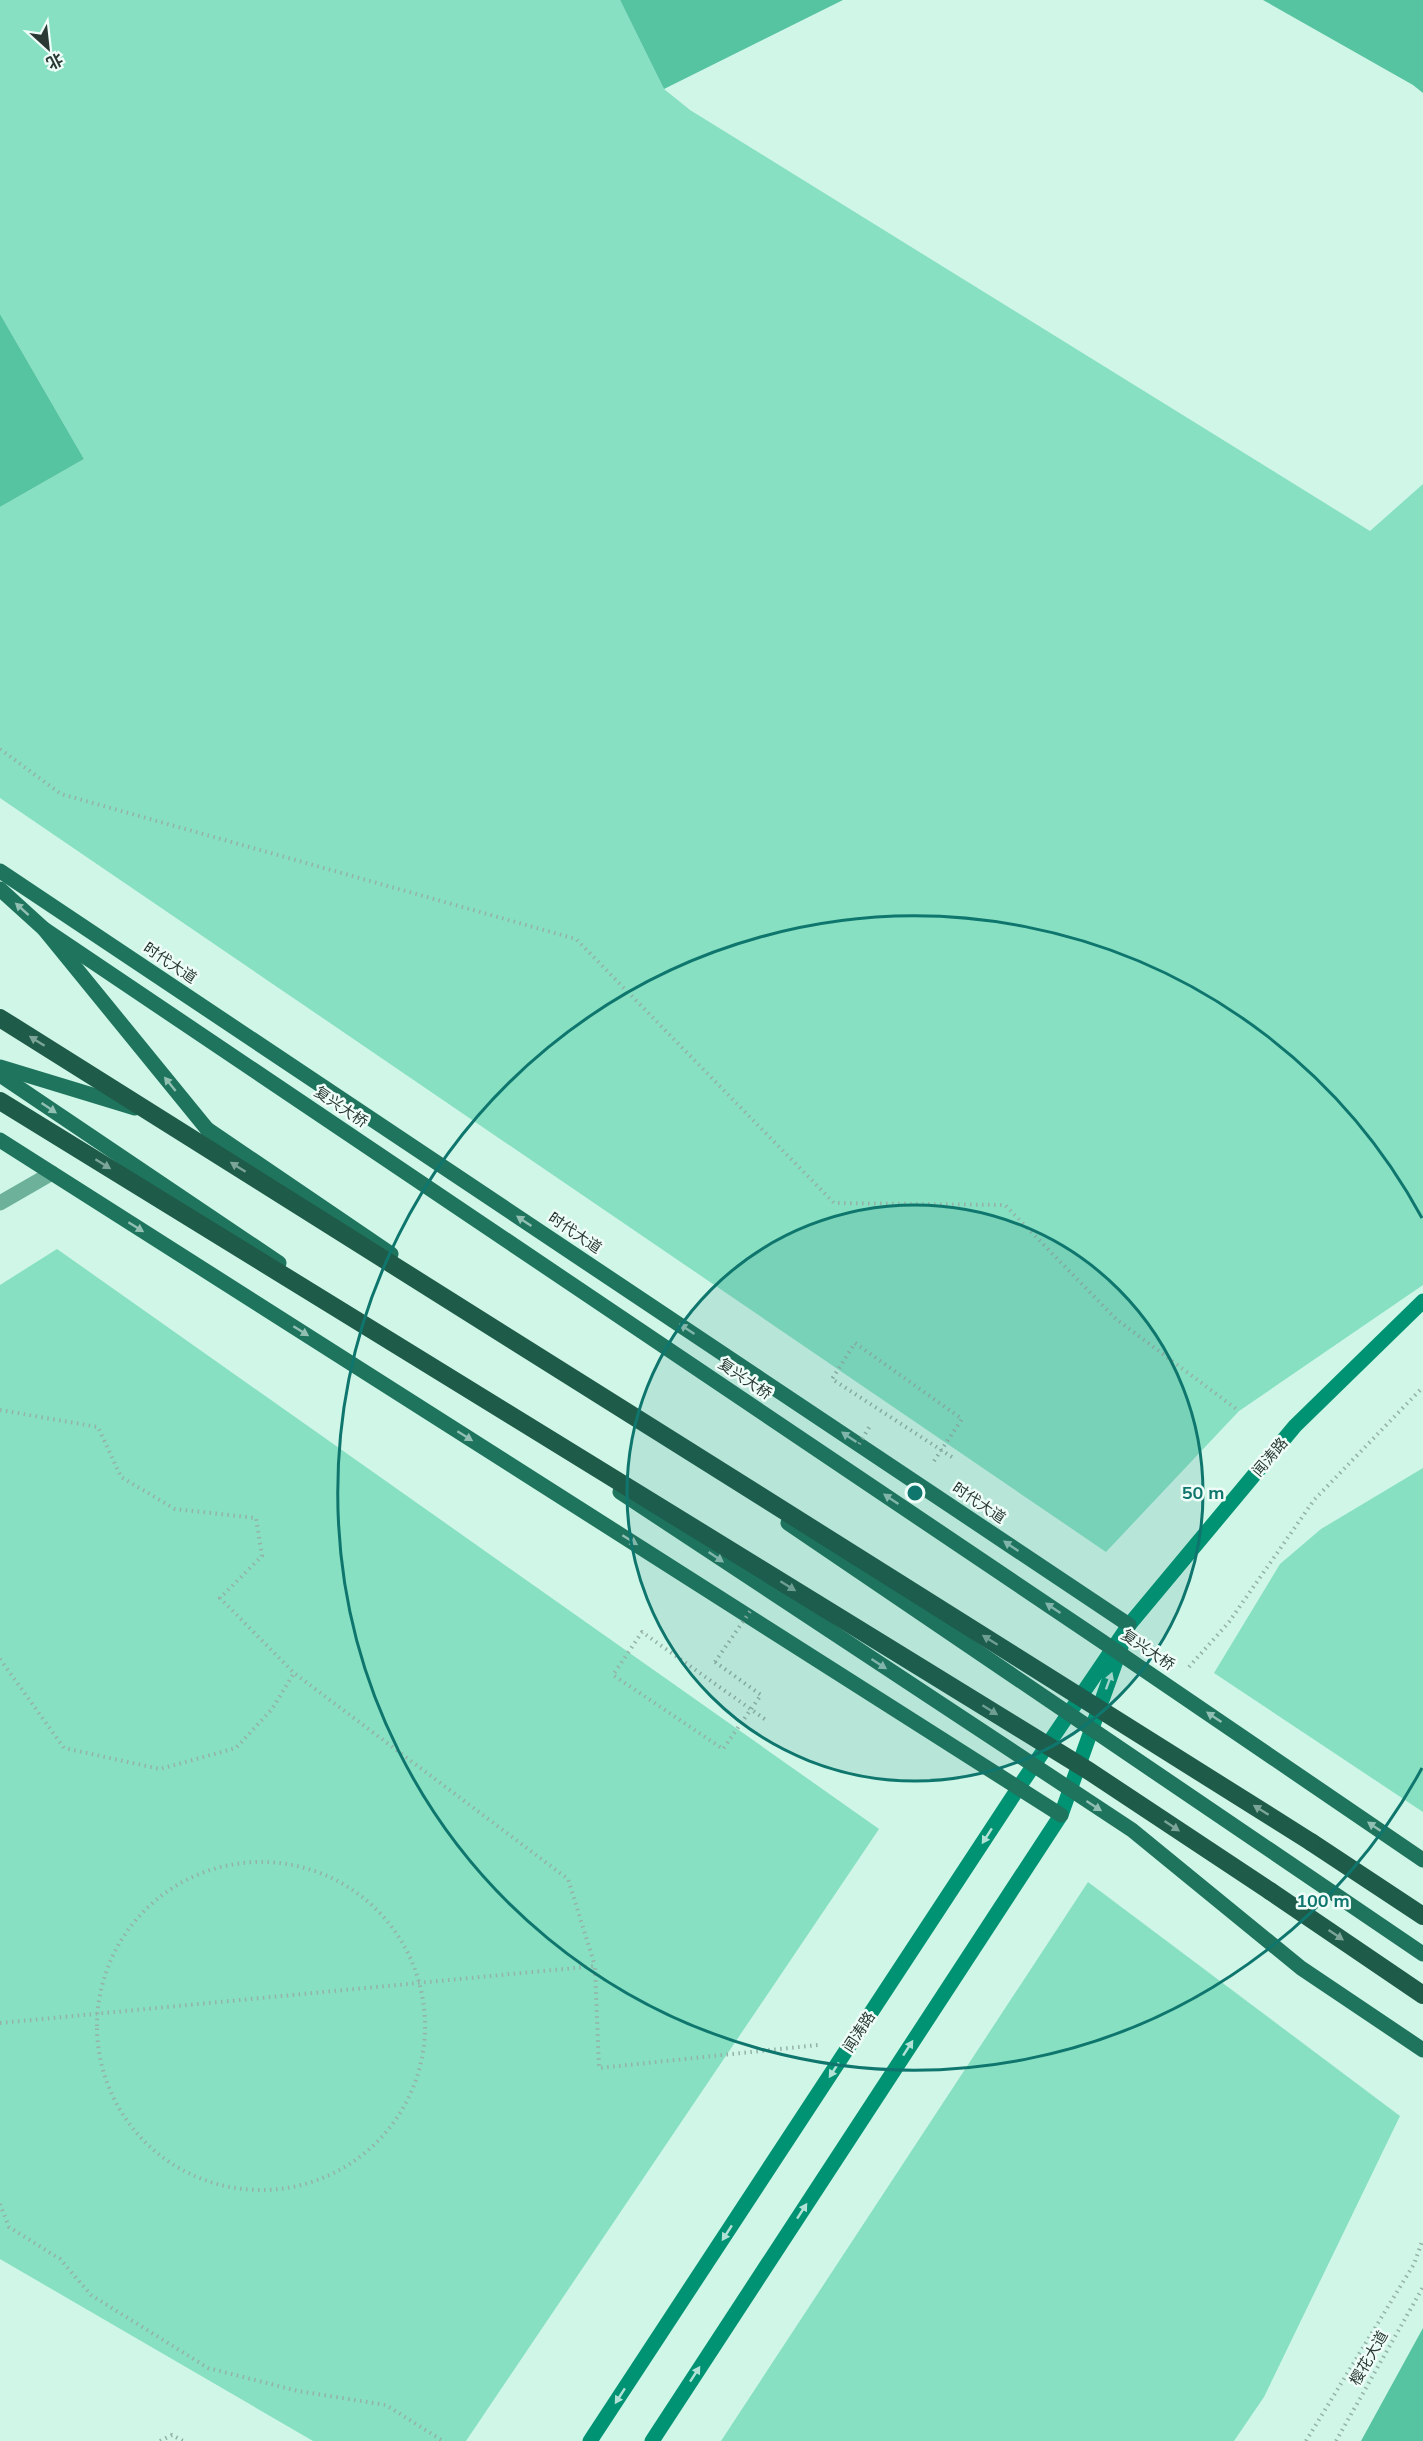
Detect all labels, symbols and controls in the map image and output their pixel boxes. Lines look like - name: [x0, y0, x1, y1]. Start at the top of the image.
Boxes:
- north arrow: [18, 18, 78, 78]
- text: 北: [43, 49, 66, 74]
- one-way arrow: [15, 903, 30, 916]
- street label: 时代大道: [140, 938, 200, 987]
- one-way arrow: [29, 1036, 45, 1047]
- one-way arrow: [164, 1076, 177, 1092]
- street label: 复兴大桥: [311, 1082, 371, 1131]
- one-way arrow: [40, 1102, 56, 1114]
- one-way arrow: [95, 1159, 112, 1170]
- one-way arrow: [230, 1162, 246, 1173]
- street label: 时代大道: [545, 1208, 605, 1257]
- one-way arrow: [517, 1215, 533, 1227]
- one-way arrow: [128, 1221, 145, 1232]
- one-way arrow: [679, 1323, 695, 1335]
- one-way arrow: [293, 1325, 309, 1336]
- street label: 复兴大桥: [715, 1354, 775, 1403]
- one-way arrow: [457, 1430, 474, 1441]
- one-way arrow: [841, 1432, 857, 1443]
- street label: 闻涛路: [1248, 1433, 1291, 1480]
- street label: 时代大道: [949, 1478, 1009, 1527]
- text: 50 m: [1182, 1481, 1224, 1504]
- centre of rings: [905, 1483, 925, 1503]
- one-way arrow: [883, 1493, 899, 1505]
- one-way arrow: [622, 1535, 638, 1546]
- one-way arrow: [1003, 1540, 1019, 1551]
- one-way arrow: [708, 1551, 724, 1562]
- one-way arrow: [780, 1580, 796, 1591]
- one-way arrow: [1044, 1602, 1061, 1613]
- street label: 复兴大桥: [1118, 1625, 1178, 1674]
- one-way arrow: [982, 1634, 998, 1645]
- one-way arrow: [870, 1658, 886, 1670]
- one-way arrow: [1105, 1672, 1115, 1690]
- one-way arrow: [982, 1704, 998, 1715]
- one-way arrow: [1206, 1711, 1222, 1723]
- one-way arrow: [1086, 1800, 1102, 1811]
- one-way arrow: [1253, 1805, 1270, 1816]
- one-way arrow: [1164, 1820, 1180, 1831]
- one-way arrow: [1366, 1822, 1383, 1833]
- one-way arrow: [982, 1828, 993, 1844]
- text: 100 m: [1296, 1889, 1350, 1912]
- one-way arrow: [1327, 1929, 1343, 1941]
- street label: 闻涛路: [838, 2008, 879, 2056]
- one-way arrow: [903, 2040, 914, 2056]
- one-way arrow: [828, 2061, 840, 2077]
- one-way arrow: [796, 2203, 807, 2219]
- one-way arrow: [721, 2224, 733, 2240]
- street label: 樱花大道: [1345, 2327, 1392, 2388]
- one-way arrow: [689, 2367, 701, 2383]
- one-way arrow: [614, 2387, 626, 2403]

